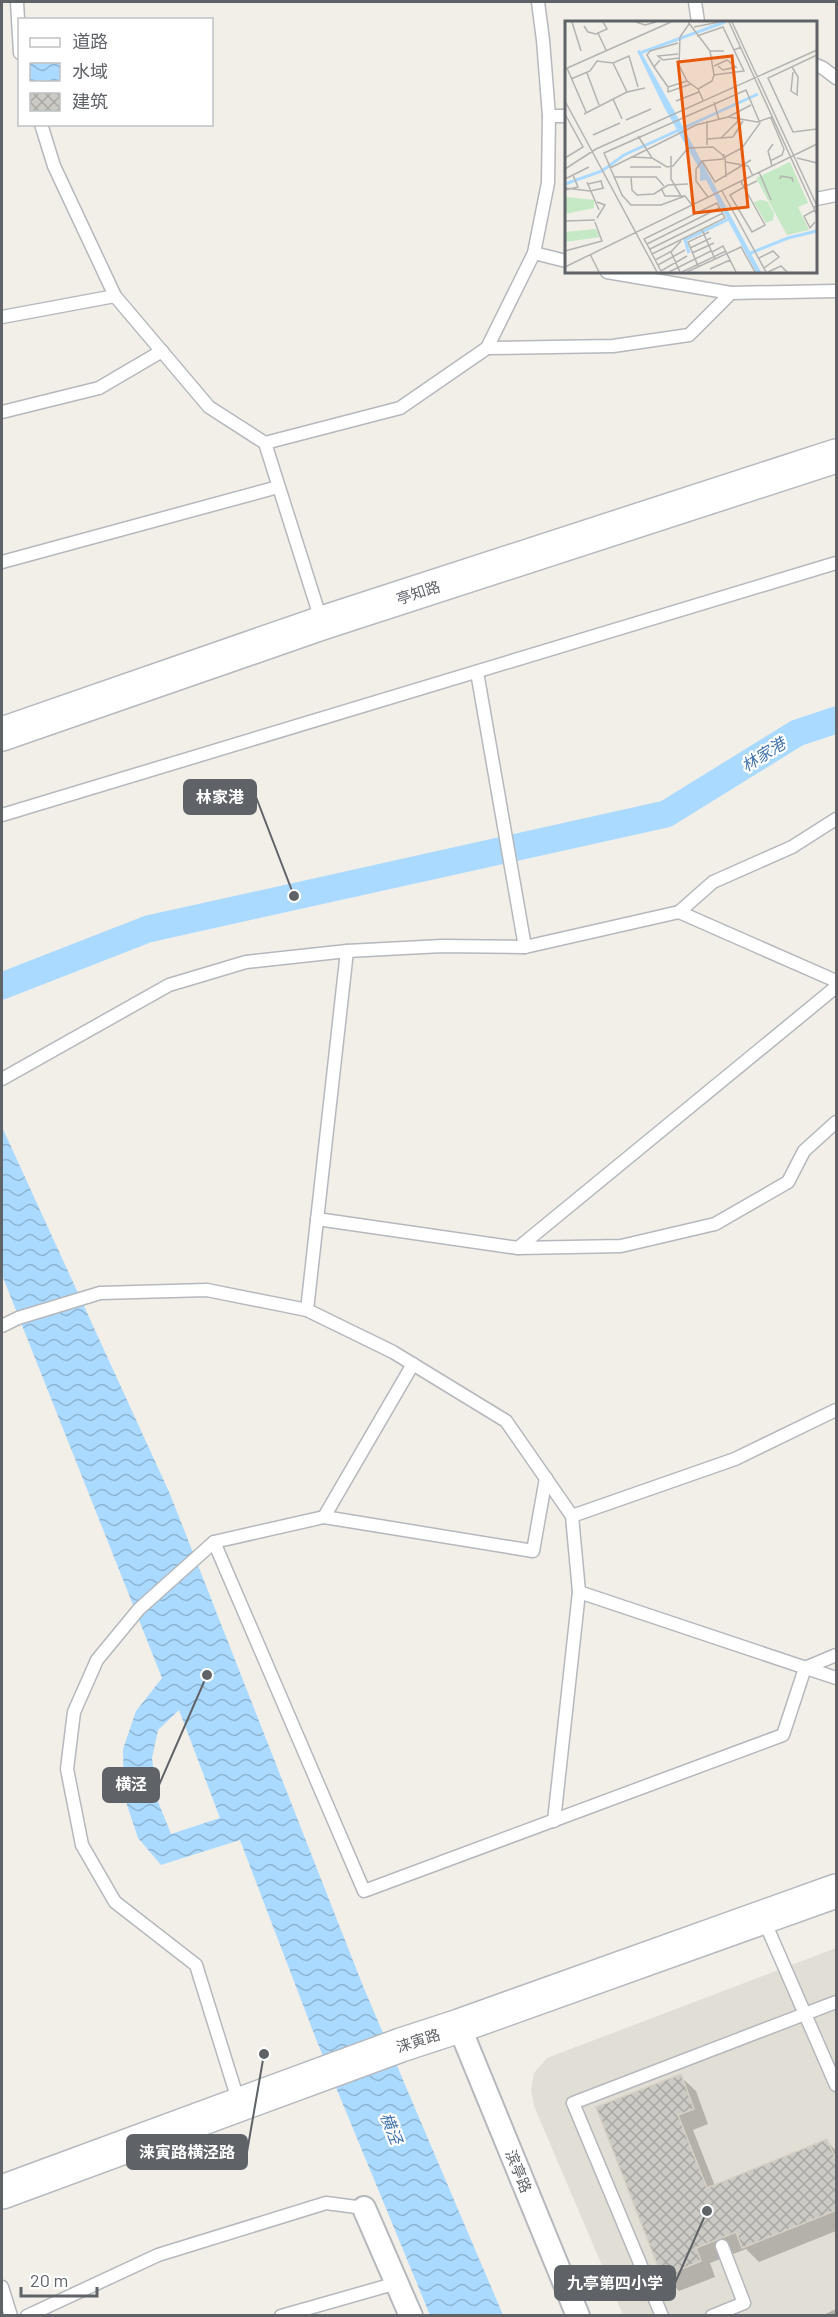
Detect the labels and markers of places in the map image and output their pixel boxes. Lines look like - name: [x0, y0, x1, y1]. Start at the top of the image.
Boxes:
- callout: 林家港: [184, 780, 256, 814]
- callout: 横泾: [103, 1768, 159, 1802]
- callout: 涞寅路横泾路: [127, 2135, 247, 2169]
- callout: 九亭第四小学: [555, 2266, 675, 2300]

